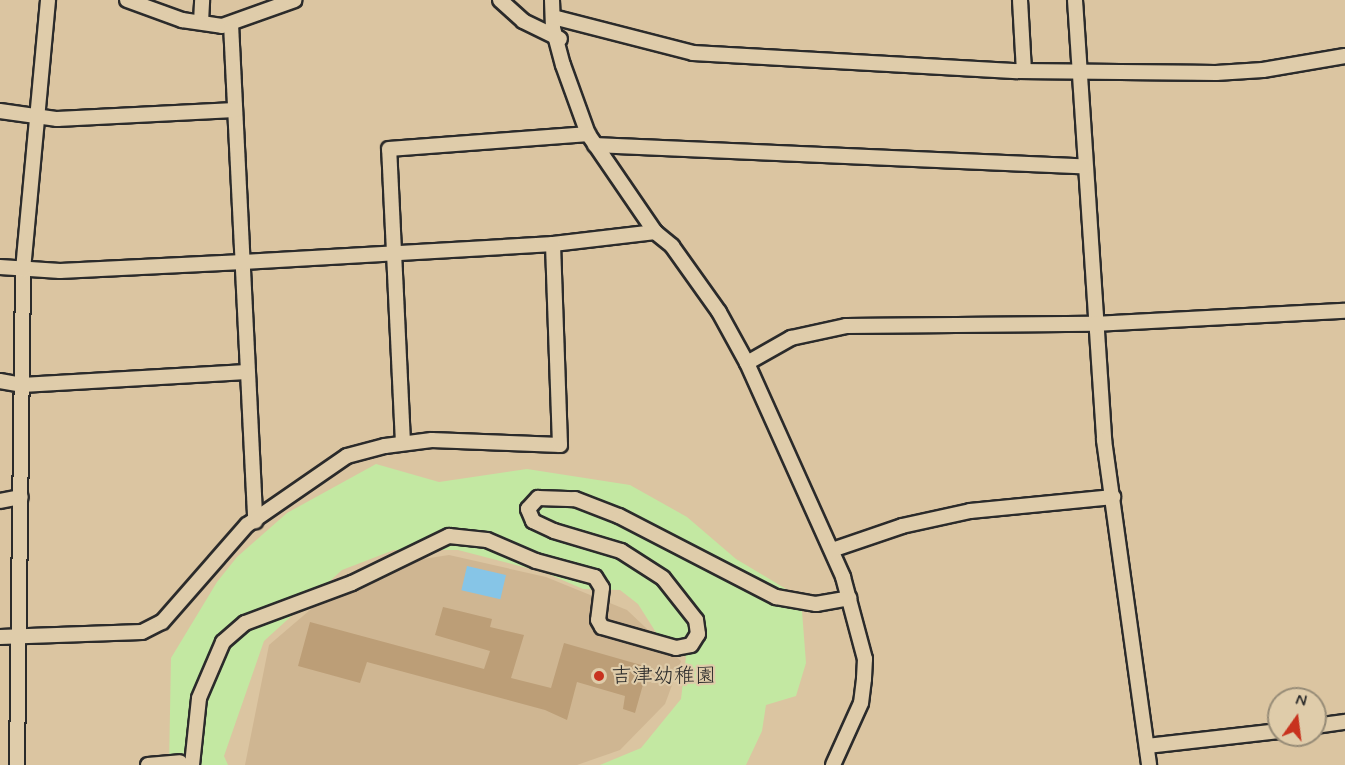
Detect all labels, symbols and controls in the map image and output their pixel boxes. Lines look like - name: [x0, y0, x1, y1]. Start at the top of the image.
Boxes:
- place label: 吉津幼稚園: [611, 663, 716, 689]
- marker: 吉津幼稚園: [592, 669, 606, 683]
- north arrow: [1267, 687, 1327, 747]
- text: N: [1293, 690, 1309, 712]

